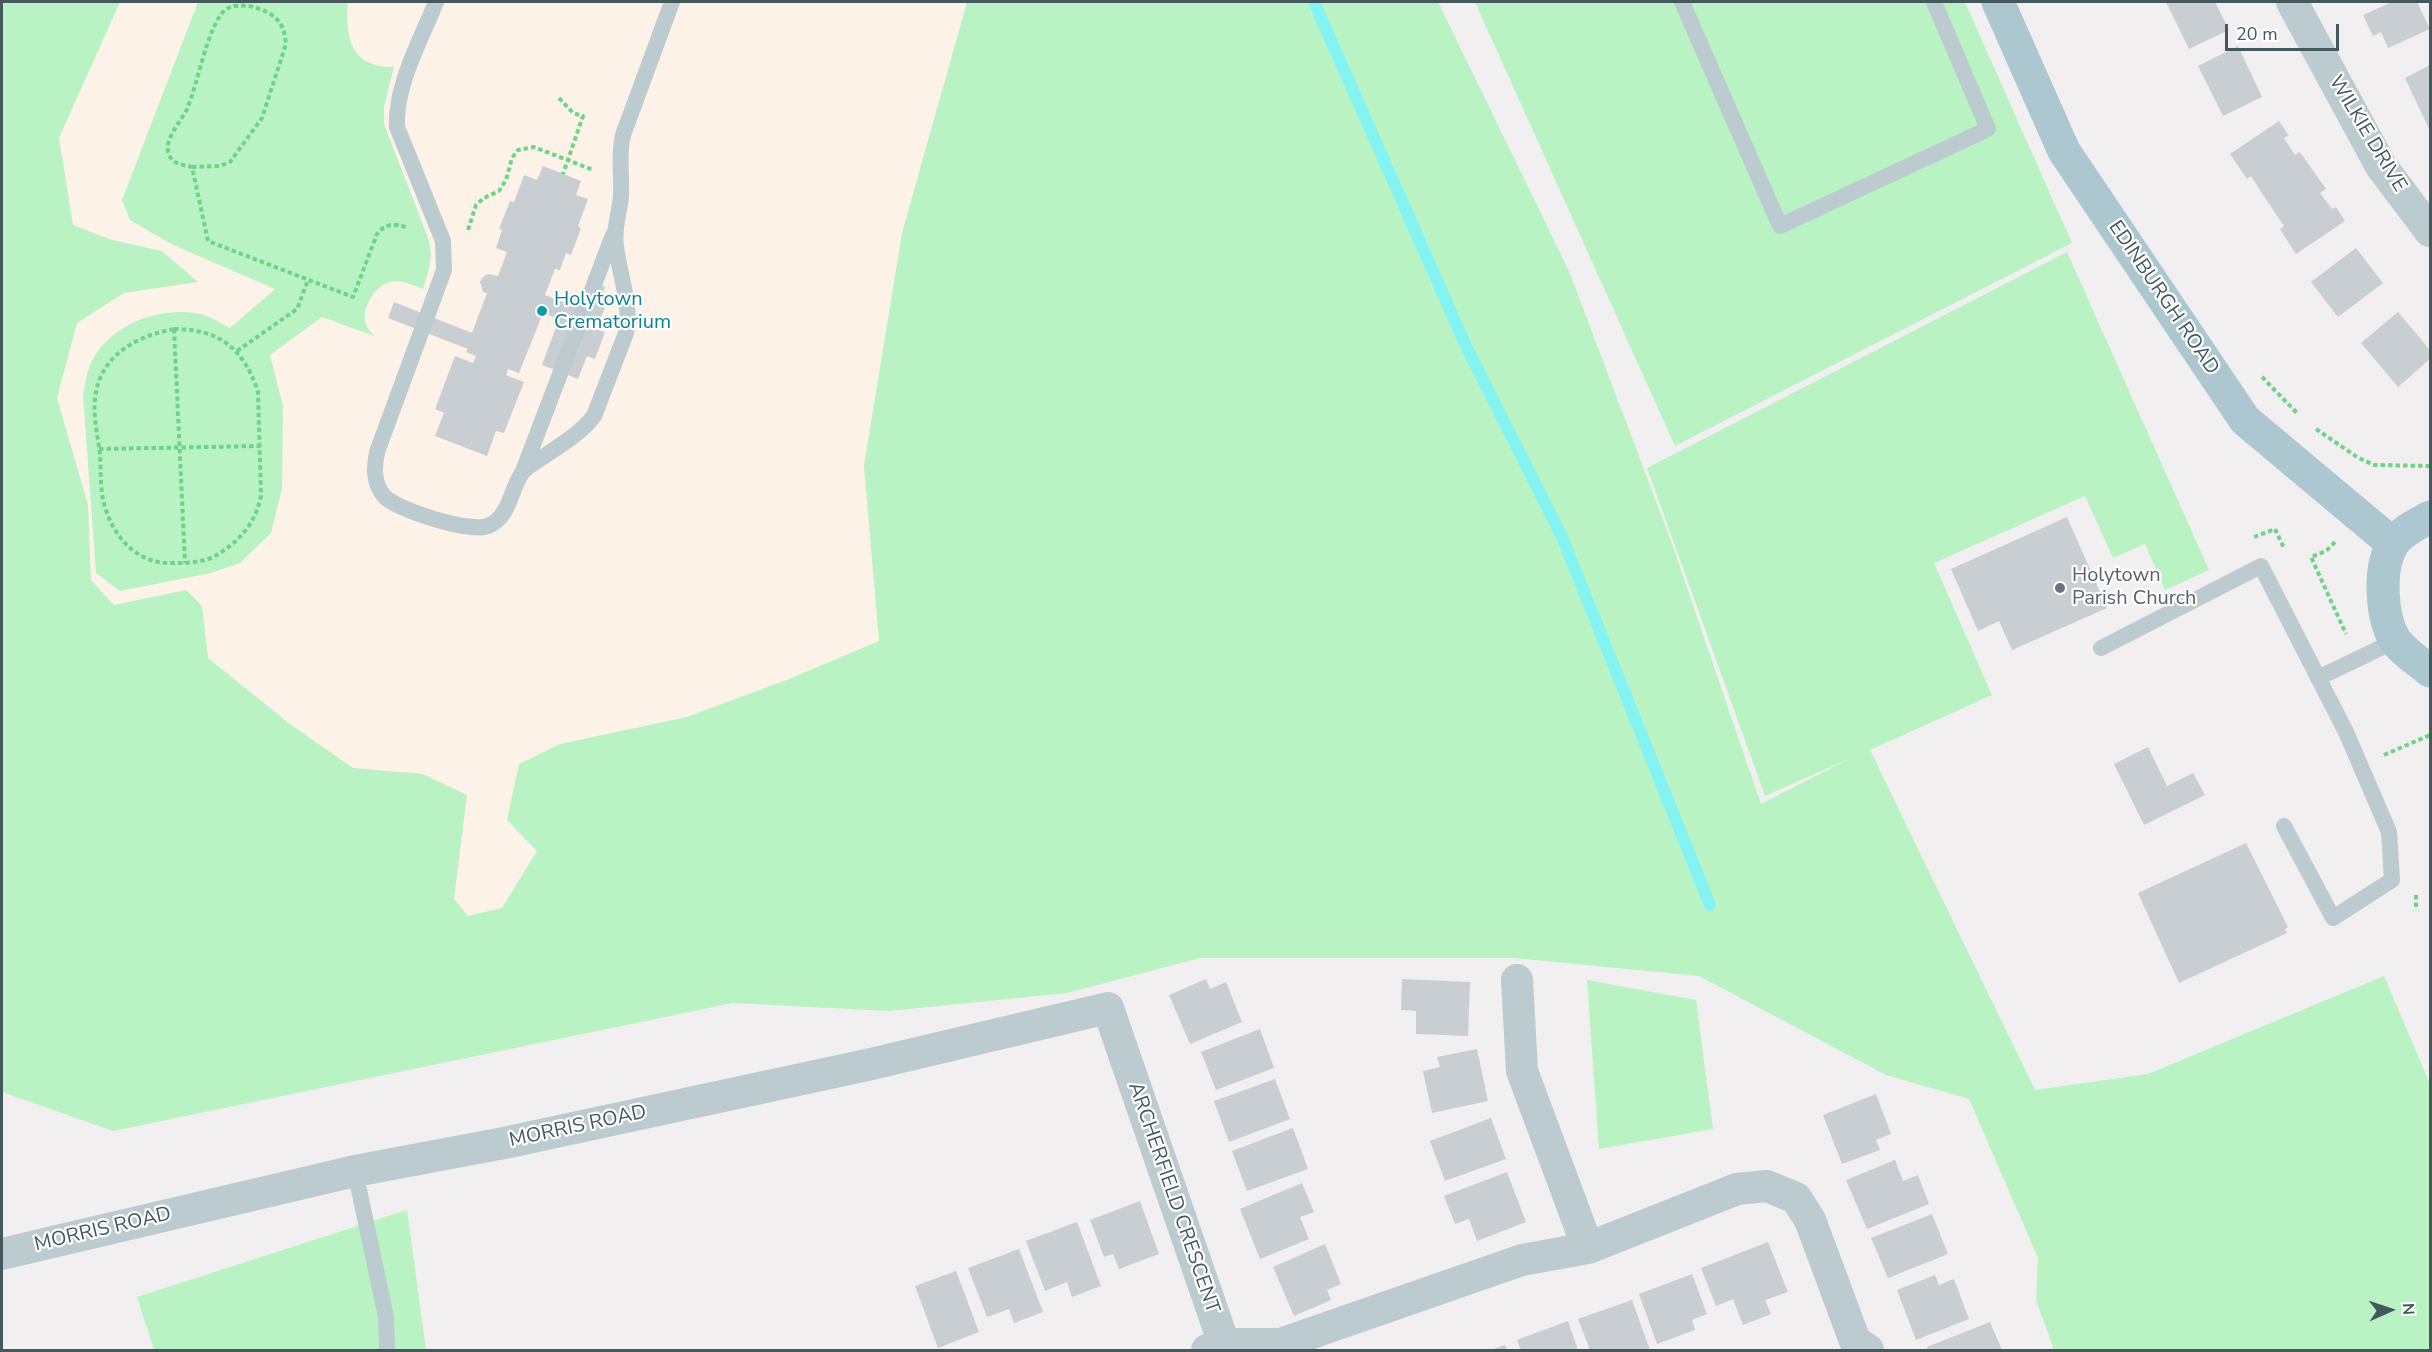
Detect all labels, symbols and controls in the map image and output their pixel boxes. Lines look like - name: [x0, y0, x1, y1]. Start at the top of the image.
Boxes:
- scale bar: [2228, 12, 2342, 50]
- text: 20 m: [2236, 22, 2278, 46]
- street label: WILKIE DRIVE: [2323, 72, 2411, 196]
- street label: EDINBURGH ROAD: [2103, 216, 2223, 380]
- place label: Holytown Crematorium: [554, 288, 671, 335]
- marker: Holytown Crematorium: [535, 304, 549, 318]
- place label: Holytown Parish Church: [2072, 564, 2196, 611]
- marker: Holytown Parish Church: [2053, 581, 2067, 595]
- street label: ARCHERFIELD CRESCENT: [1122, 1079, 1224, 1317]
- street label: MORRIS ROAD: [507, 1101, 649, 1153]
- street label: MORRIS ROAD: [32, 1203, 174, 1257]
- north arrow: [2360, 1280, 2420, 1340]
- text: N: [2397, 1303, 2419, 1316]

